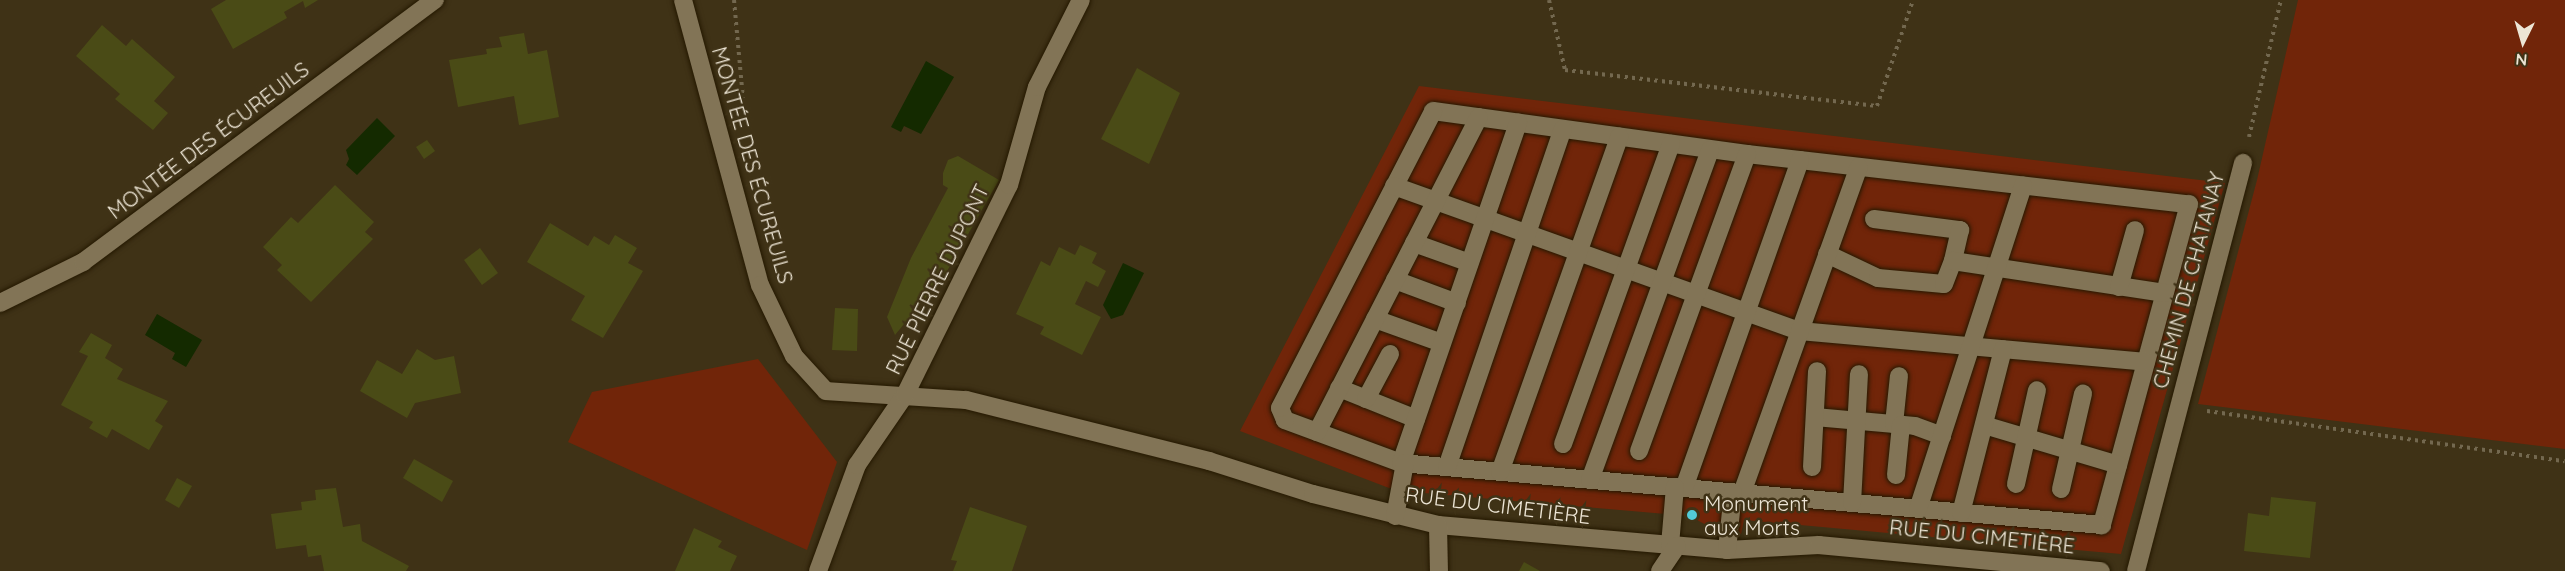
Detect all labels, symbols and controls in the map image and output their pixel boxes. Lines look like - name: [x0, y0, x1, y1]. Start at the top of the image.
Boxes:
- north arrow: [2493, 12, 2553, 72]
- street label: MONTÉE DES ÉCUREUILS: [707, 44, 799, 286]
- text: N: [2515, 49, 2528, 70]
- street label: MONTÉE DES ÉCUREUILS: [102, 56, 314, 224]
- street label: CHEMIN DE CHATANAY: [2147, 169, 2229, 391]
- street label: RUE PIERRE DUPONT: [880, 180, 994, 378]
- street label: RUE DU CIMETIÈRE: [1404, 481, 1592, 529]
- place label: Monument aux Morts: [1704, 490, 1808, 540]
- marker: Monument aux Morts: [1685, 508, 1699, 522]
- street label: RUE DU CIMETIÈRE: [1888, 514, 2076, 558]

